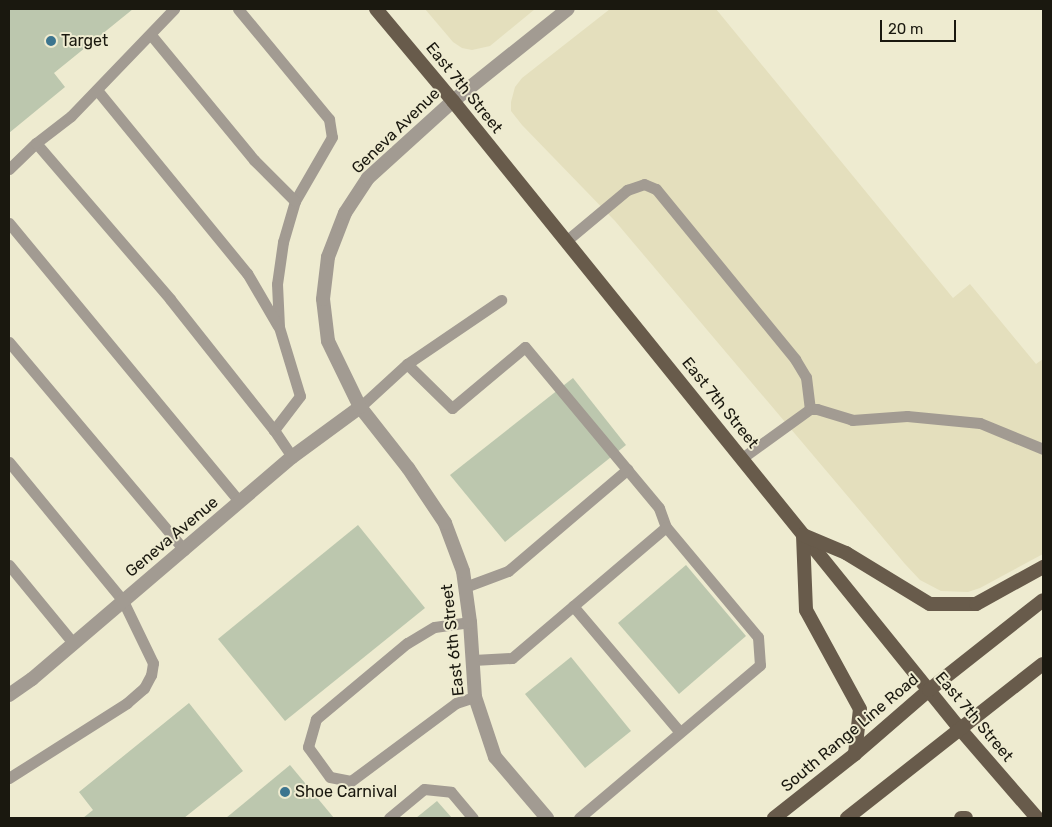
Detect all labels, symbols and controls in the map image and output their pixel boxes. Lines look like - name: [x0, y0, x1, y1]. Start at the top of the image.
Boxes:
- scale bar: [882, 10, 958, 42]
- text: 20 m: [888, 20, 923, 38]
- place label: Target: [61, 31, 108, 51]
- marker: Target: [45, 35, 57, 47]
- street label: East 7th Street: [422, 39, 506, 137]
- street label: Geneva Avenue: [348, 84, 444, 178]
- street label: East 7th Street: [678, 354, 762, 452]
- street label: Geneva Avenue: [122, 493, 222, 581]
- street label: East 6th Street: [438, 583, 468, 697]
- street label: East 7th Street: [931, 668, 1017, 766]
- street label: South Range Line Road: [777, 670, 923, 796]
- place label: Shoe Carnival: [295, 782, 397, 802]
- marker: Shoe Carnival: [279, 786, 291, 798]

